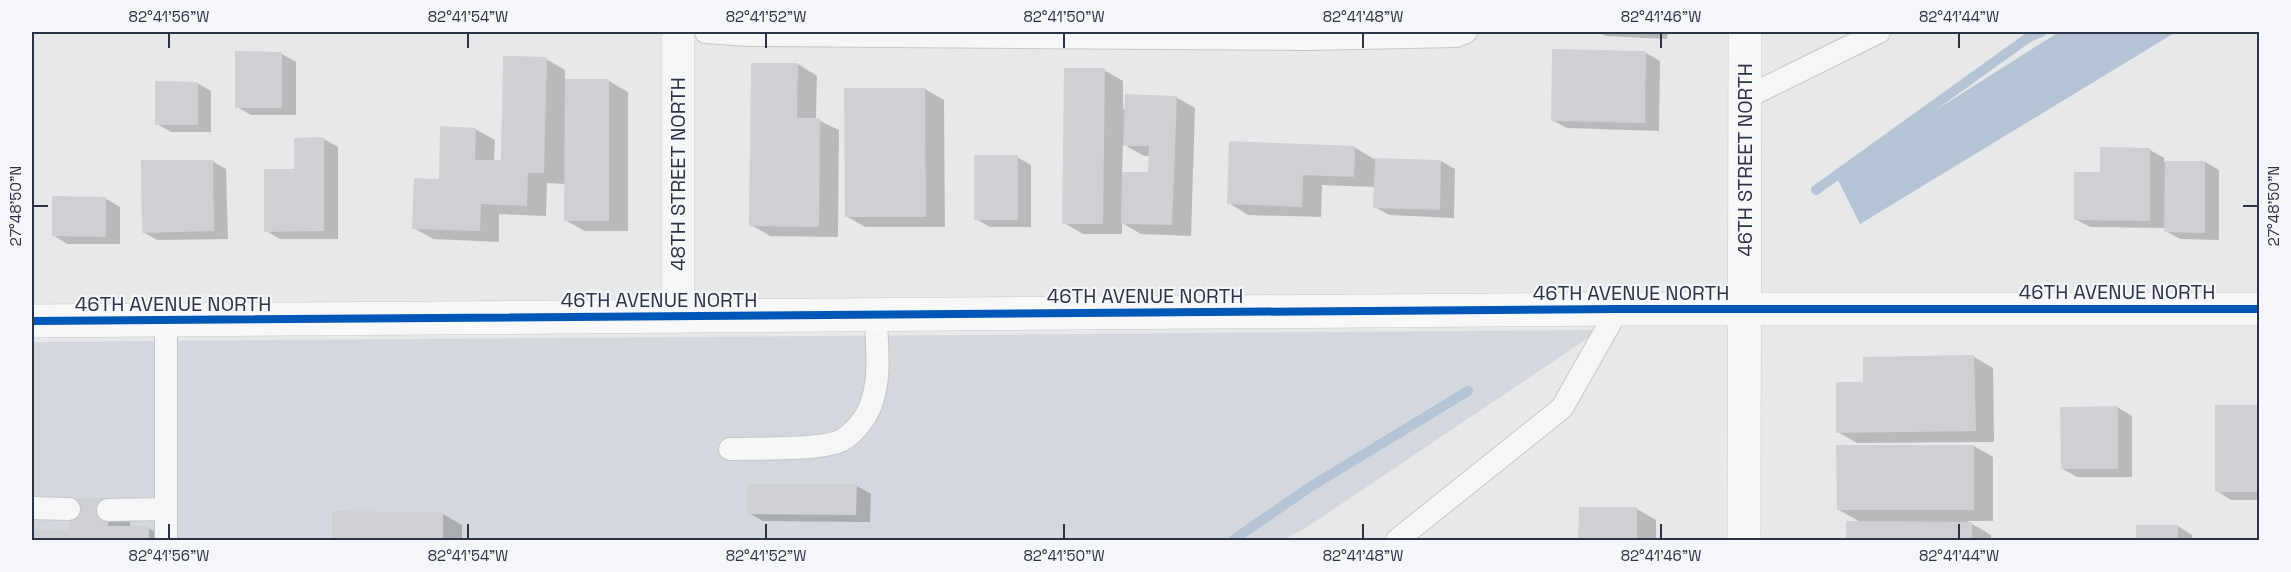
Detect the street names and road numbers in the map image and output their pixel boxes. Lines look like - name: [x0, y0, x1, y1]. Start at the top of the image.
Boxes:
- street label: 46TH STREET NORTH: [1732, 63, 1758, 257]
- street label: 48TH STREET NORTH: [665, 77, 691, 271]
- street label: 46TH AVENUE NORTH: [2019, 279, 2215, 305]
- street label: 46TH AVENUE NORTH: [1533, 280, 1729, 306]
- street label: 46TH AVENUE NORTH: [1047, 283, 1243, 309]
- street label: 46TH AVENUE NORTH: [561, 287, 757, 313]
- street label: 46TH AVENUE NORTH: [75, 291, 271, 317]

